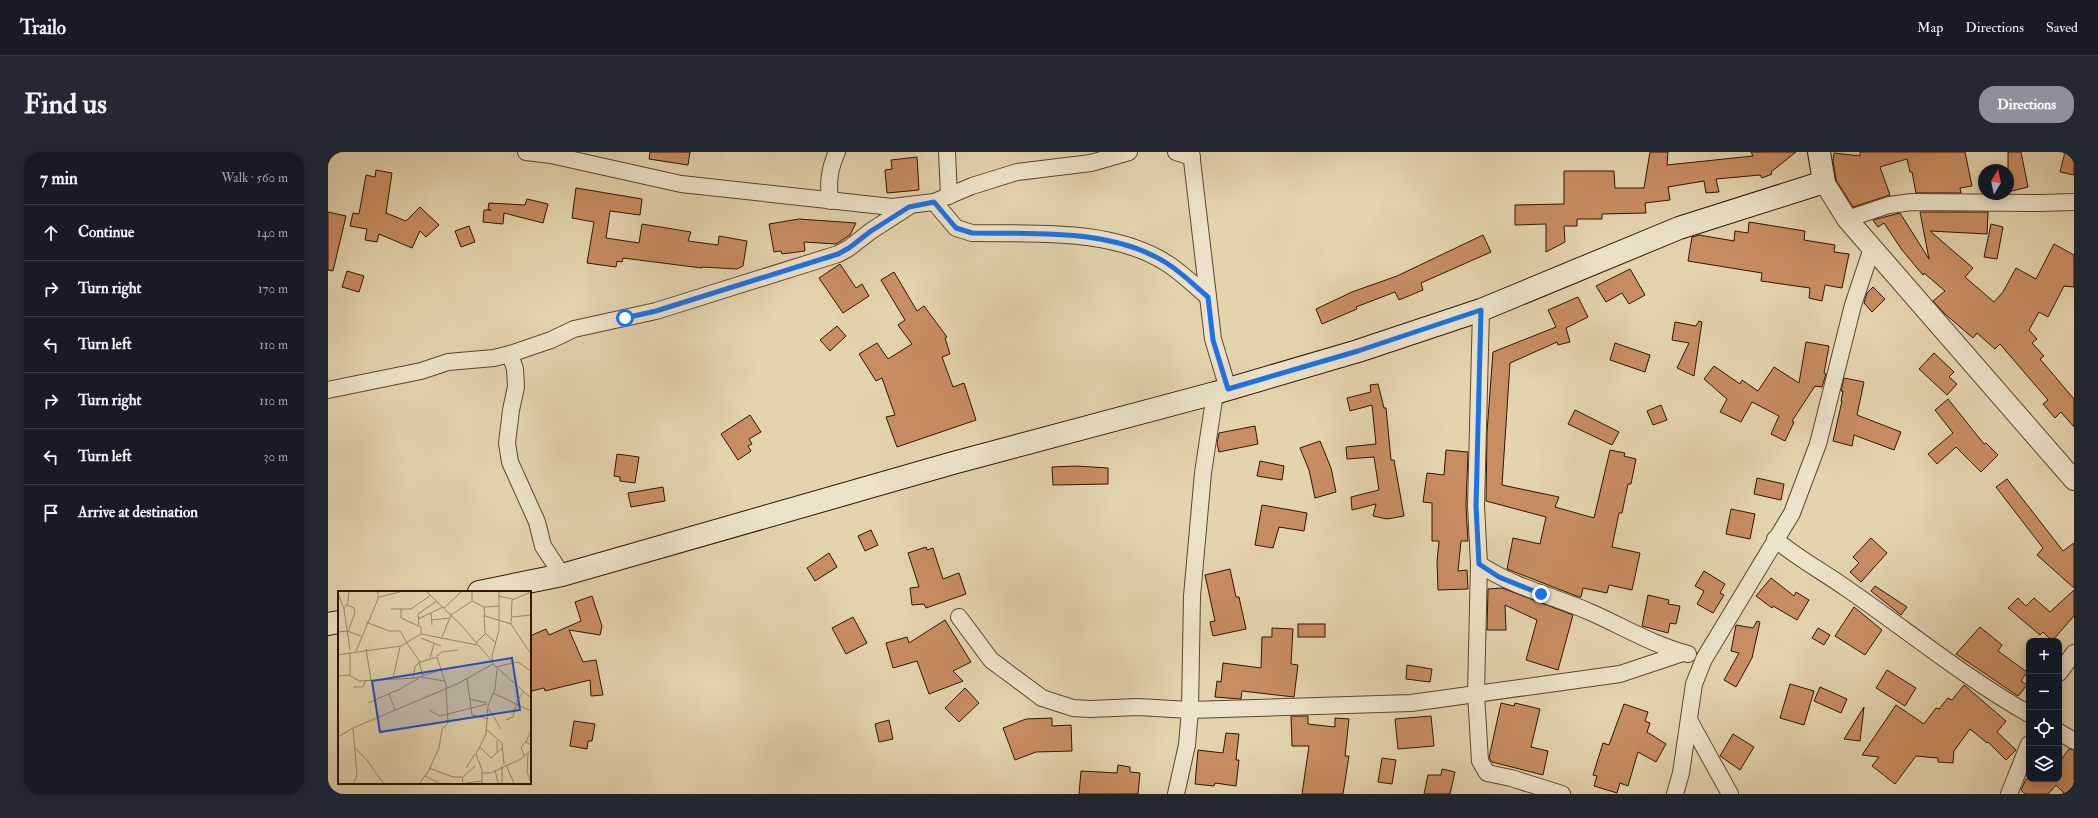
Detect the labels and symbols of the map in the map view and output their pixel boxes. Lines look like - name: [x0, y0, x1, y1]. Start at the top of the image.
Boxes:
- north arrow: [1978, 164, 2014, 200]
- route start: [616, 309, 634, 327]
- route end: [1532, 585, 1550, 603]
- inset map: [338, 591, 531, 784]

